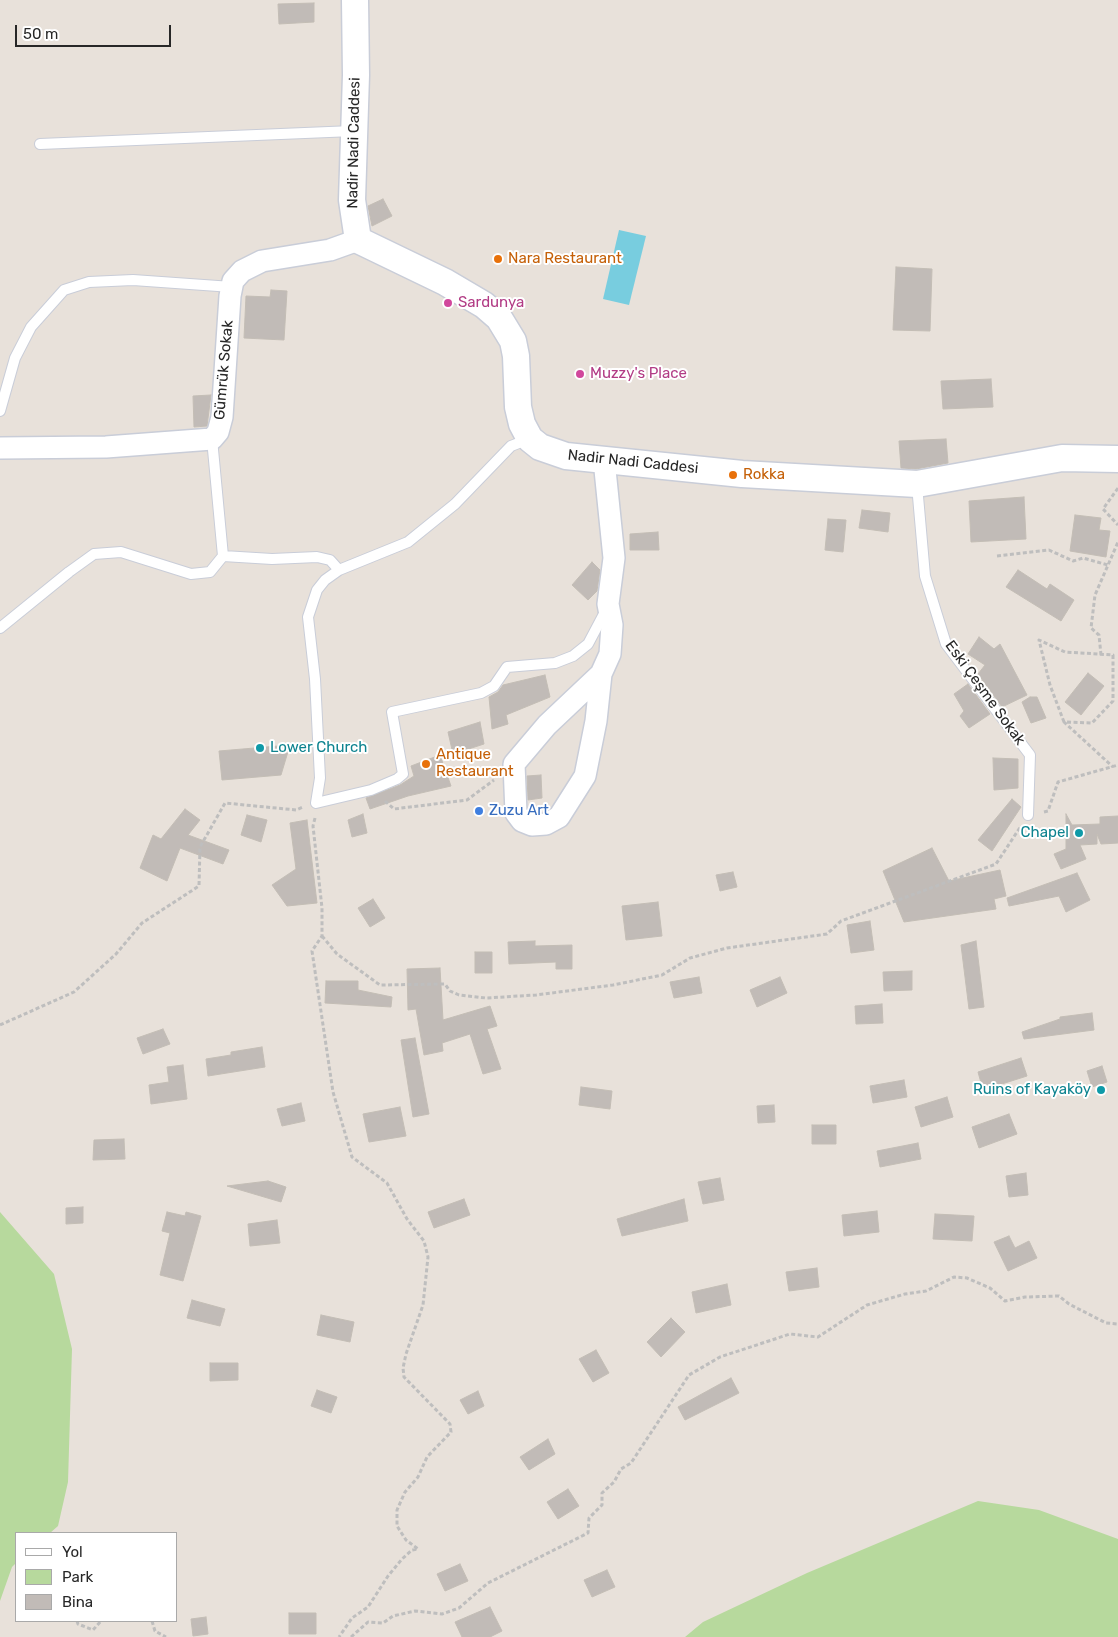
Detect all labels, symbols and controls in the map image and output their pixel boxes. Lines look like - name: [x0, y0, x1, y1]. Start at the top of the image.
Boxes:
- scale bar: [18, 15, 174, 47]
- text: 50 m: [23, 25, 58, 43]
- street label: Nadir Nadi Caddesi: [344, 77, 364, 209]
- place label: Nara Restaurant: [508, 250, 622, 268]
- marker: Nara Restaurant: [492, 253, 504, 265]
- place label: Sardunya: [458, 294, 524, 312]
- marker: Sardunya: [442, 297, 454, 309]
- street label: Gümrük Sokak: [211, 319, 237, 421]
- place label: Muzzy's Place: [590, 365, 687, 383]
- marker: Muzzy's Place: [574, 368, 586, 380]
- street label: Nadir Nadi Caddesi: [567, 446, 699, 478]
- place label: Rokka: [743, 466, 785, 484]
- marker: Rokka: [727, 469, 739, 481]
- street label: Eski Çeşme Sokak: [941, 637, 1029, 749]
- place label: Lower Church: [270, 739, 367, 757]
- marker: Lower Church: [254, 742, 266, 754]
- place label: Antique Restaurant: [436, 746, 514, 781]
- marker: Antique Restaurant: [420, 758, 432, 770]
- place label: Zuzu Art: [489, 802, 549, 820]
- marker: Zuzu Art: [473, 805, 485, 817]
- place label: Chapel: [1021, 824, 1069, 842]
- marker: Chapel: [1073, 827, 1085, 839]
- place label: Ruins of Kayaköy: [973, 1081, 1091, 1099]
- marker: Ruins of Kayaköy: [1095, 1084, 1107, 1096]
- legend: [15, 1532, 178, 1622]
- text: Yol: [62, 1543, 83, 1561]
- text: Park: [62, 1568, 93, 1586]
- text: Bina: [62, 1593, 93, 1611]

